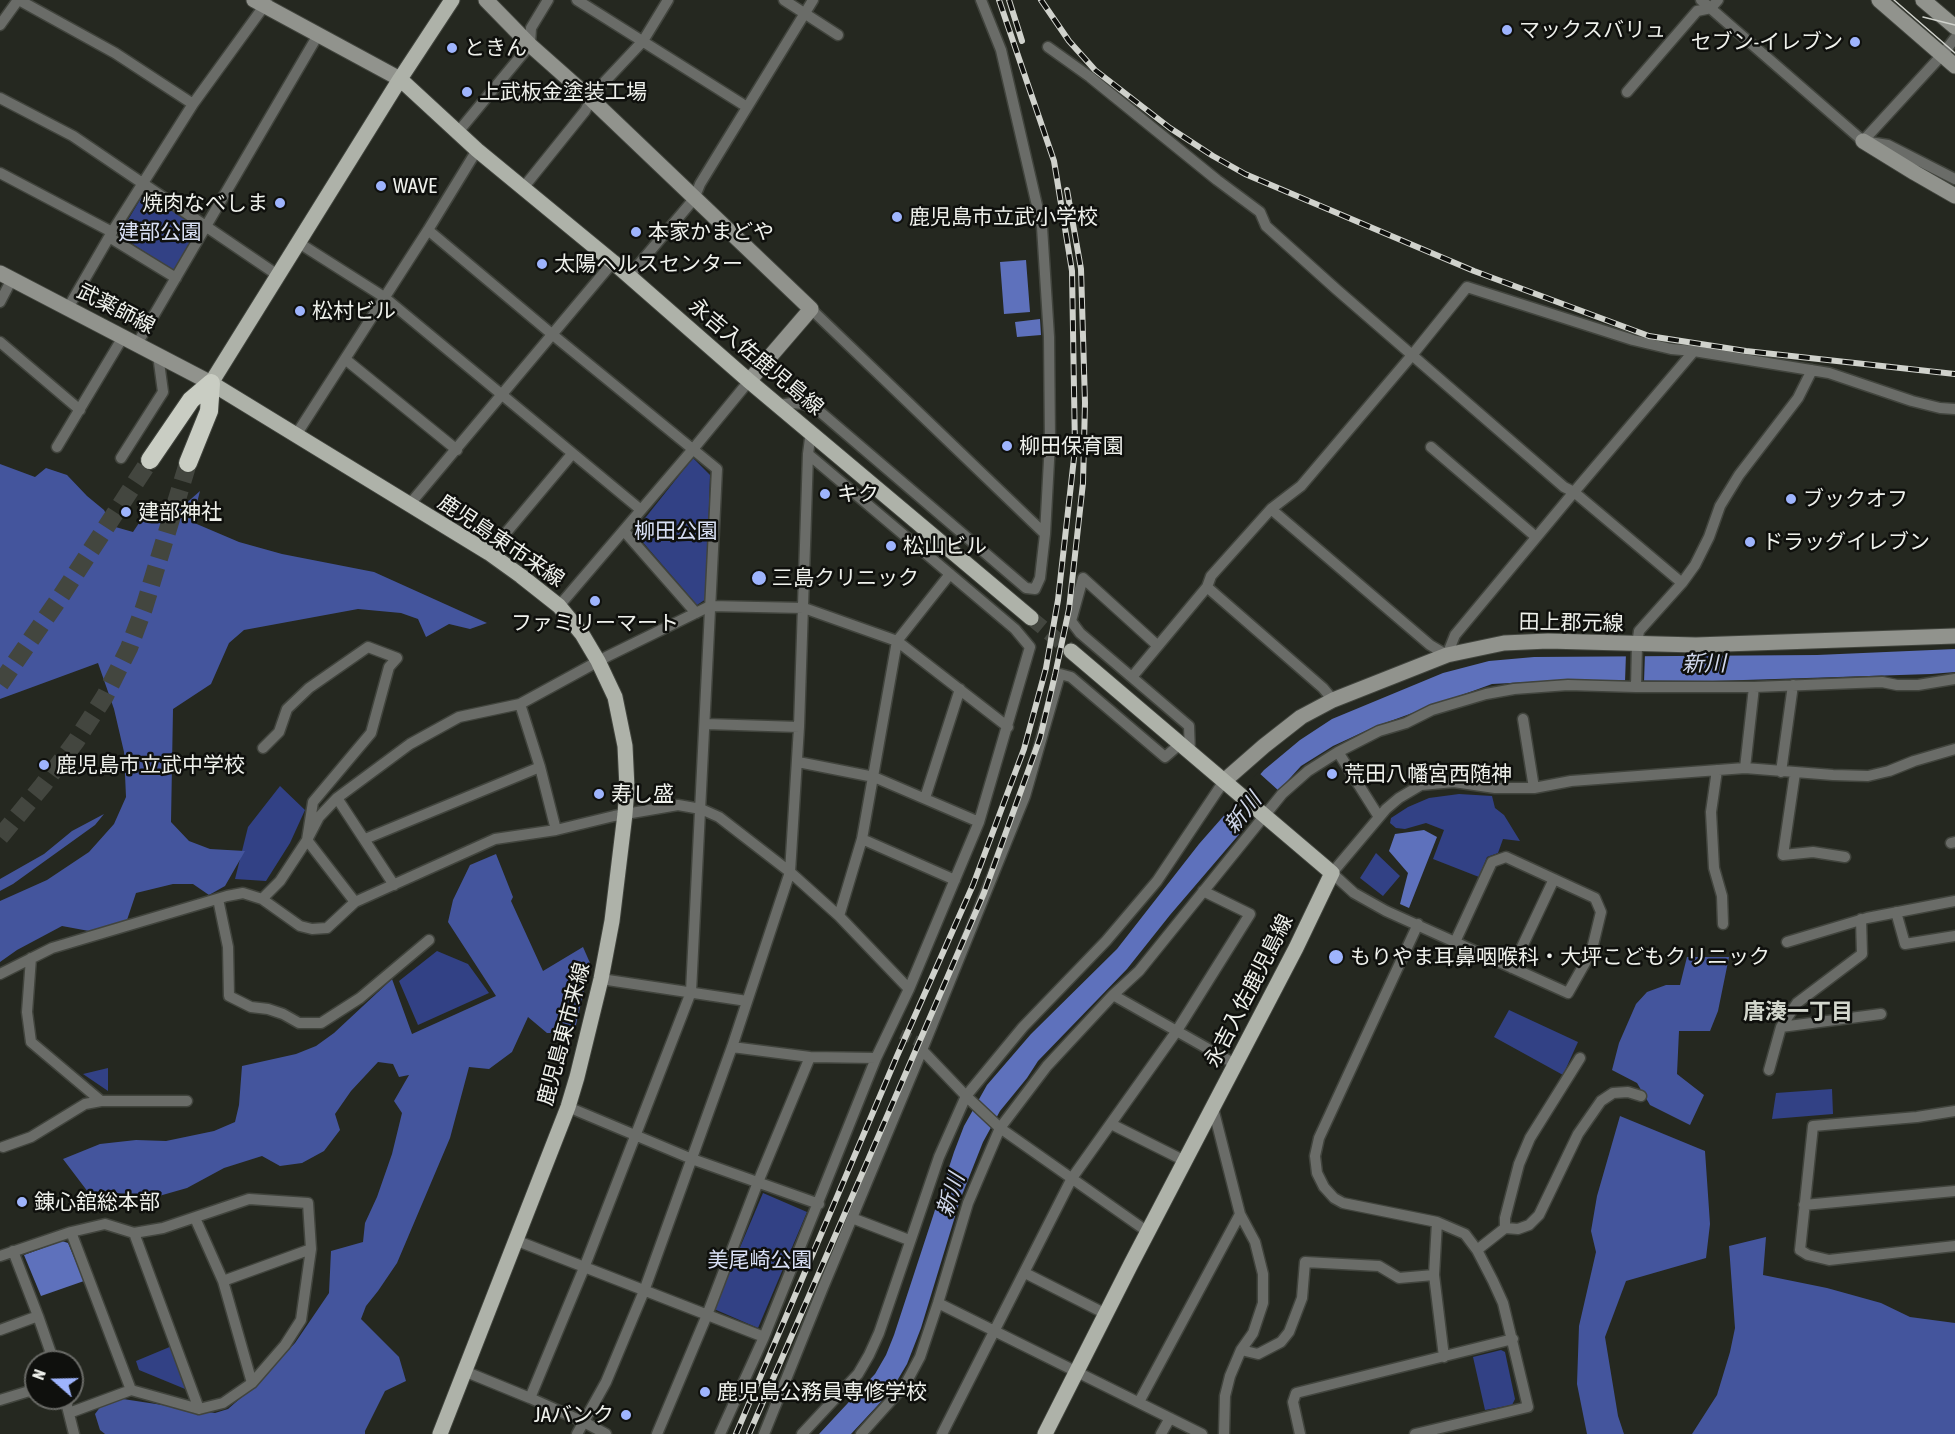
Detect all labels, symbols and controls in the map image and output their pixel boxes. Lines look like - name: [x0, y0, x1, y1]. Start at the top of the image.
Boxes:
- place label: マックスバリュ: [1519, 17, 1666, 43]
- marker: マックスバリュ: [1500, 23, 1514, 37]
- place label: セブン-イレブン: [1691, 29, 1843, 55]
- place label: ときん: [464, 35, 527, 61]
- marker: セブン-イレブン: [1848, 35, 1862, 49]
- marker: ときん: [445, 41, 459, 55]
- place label: 上武板金塗装工場: [479, 79, 647, 105]
- marker: 上武板金塗装工場: [460, 85, 474, 99]
- place label: WAVE: [393, 173, 437, 199]
- marker: WAVE: [374, 179, 388, 193]
- place label: 焼肉なべしま: [142, 190, 268, 216]
- marker: 焼肉なべしま: [273, 196, 287, 210]
- place label: 鹿児島市立武小学校: [909, 204, 1098, 230]
- marker: 鹿児島市立武小学校: [890, 210, 904, 224]
- park label: 建部公園: [118, 219, 202, 245]
- place label: 本家かまどや: [648, 219, 774, 245]
- marker: 本家かまどや: [629, 225, 643, 239]
- place label: 太陽ヘルスセンター: [554, 251, 743, 277]
- marker: 太陽ヘルスセンター: [535, 257, 549, 271]
- street label: 武薬師線: [73, 279, 159, 339]
- street label: 永吉入佐鹿児島線: [684, 293, 828, 421]
- place label: 松村ビル: [312, 298, 396, 324]
- marker: 松村ビル: [293, 304, 307, 318]
- place label: 柳田保育園: [1019, 433, 1124, 459]
- marker: 柳田保育園: [1000, 439, 1014, 453]
- place label: キク: [837, 481, 879, 507]
- place label: ブックオフ: [1803, 486, 1908, 512]
- marker: キク: [818, 487, 832, 501]
- street label: 鹿児島東市来線: [433, 489, 569, 593]
- marker: ブックオフ: [1784, 492, 1798, 506]
- place label: 建部神社: [138, 499, 222, 525]
- marker: 建部神社: [119, 505, 133, 519]
- park label: 柳田公園: [634, 518, 718, 544]
- place label: ドラッグイレブン: [1762, 529, 1930, 555]
- place label: 松山ビル: [903, 533, 987, 559]
- marker: ドラッグイレブン: [1743, 535, 1757, 549]
- marker: 松山ビル: [884, 539, 898, 553]
- place label: 三島クリニック: [772, 565, 919, 591]
- marker: 三島クリニック: [750, 569, 768, 587]
- marker: ファミリーマート: [588, 594, 602, 608]
- street label: 田上郡元線: [1518, 609, 1624, 637]
- place label: ファミリーマート: [511, 610, 679, 636]
- water label: 新川: [1682, 650, 1726, 678]
- place label: 鹿児島市立武中学校: [56, 752, 245, 778]
- marker: 鹿児島市立武中学校: [37, 758, 51, 772]
- place label: 荒田八幡宮西随神: [1344, 761, 1512, 787]
- marker: 荒田八幡宮西随神: [1325, 767, 1339, 781]
- place label: 寿し盛: [611, 781, 674, 807]
- marker: 寿し盛: [592, 787, 606, 801]
- water label: 新川: [1219, 788, 1267, 838]
- street label: 永吉入佐鹿児島線: [1200, 910, 1298, 1072]
- place label: もりやま耳鼻咽喉科・大坪こどもクリニック: [1350, 944, 1770, 970]
- marker: もりやま耳鼻咽喉科・大坪こどもクリニック: [1327, 948, 1345, 966]
- street label: 鹿児島東市来線: [533, 960, 595, 1108]
- district label: 唐湊一丁目: [1743, 999, 1853, 1025]
- water label: 新川: [932, 1170, 970, 1220]
- place label: 錬心舘総本部: [34, 1189, 160, 1215]
- marker: 錬心舘総本部: [15, 1195, 29, 1209]
- park label: 美尾崎公園: [708, 1247, 812, 1273]
- north arrow: [24, 1350, 84, 1410]
- text: N: [29, 1367, 49, 1382]
- place label: 鹿児島公務員専修学校: [717, 1379, 927, 1405]
- marker: 鹿児島公務員専修学校: [698, 1385, 712, 1399]
- place label: JAバンク: [534, 1402, 614, 1428]
- marker: JAバンク: [619, 1408, 633, 1422]

